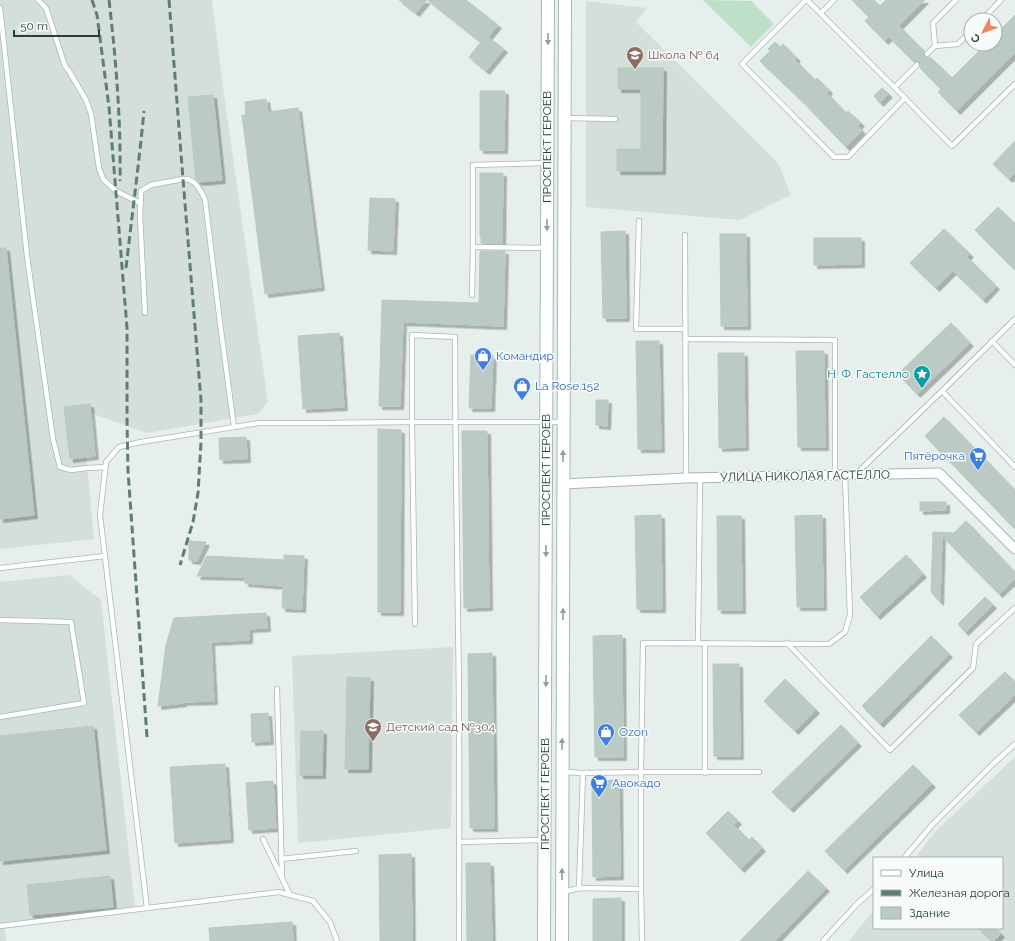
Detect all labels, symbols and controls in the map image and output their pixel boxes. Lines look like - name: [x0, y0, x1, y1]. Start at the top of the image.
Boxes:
- scale bar: [14, 12, 99, 38]
- north arrow: [963, 12, 1003, 52]
- text: 50 m: [20, 19, 48, 33]
- text: С: [968, 31, 983, 45]
- one-way arrow: [545, 33, 551, 46]
- school or university icon: Школа № 64: [625, 45, 645, 70]
- place label: Школа № 64: [648, 48, 720, 62]
- street label: ПРОСПЕКТ ГЕРОЕВ: [540, 91, 554, 203]
- one-way arrow: [544, 219, 550, 232]
- shop icon: Командир: [473, 346, 493, 371]
- place label: Командир: [496, 349, 554, 363]
- place icon: Н. Ф. Гастелло: [912, 364, 932, 389]
- place label: Н. Ф. Гастелло: [827, 367, 909, 381]
- shop icon: La Rose.152: [512, 376, 532, 401]
- place label: La Rose.152: [535, 379, 599, 393]
- street label: ПРОСПЕКТ ГЕРОЕВ: [539, 414, 553, 526]
- supermarket icon: Пятёрочка: [968, 446, 988, 471]
- one-way arrow: [560, 449, 566, 462]
- place label: Пятёрочка: [904, 449, 965, 463]
- street label: УЛИЦА НИКОЛАЯ ГАСТЕЛЛО: [720, 468, 890, 484]
- one-way arrow: [543, 545, 549, 558]
- one-way arrow: [560, 607, 566, 620]
- one-way arrow: [543, 675, 549, 688]
- school or university icon: Детский сад №304: [363, 717, 383, 742]
- place label: Детский сад №304: [386, 720, 495, 734]
- shop icon: Ozon: [596, 722, 616, 747]
- place label: Ozon: [619, 725, 648, 739]
- one-way arrow: [559, 737, 565, 750]
- street label: ПРОСПЕКТ ГЕРОЕВ: [538, 738, 552, 850]
- supermarket icon: Авокадо: [589, 773, 609, 798]
- place label: Авокадо: [612, 776, 661, 790]
- legend: [873, 857, 1003, 929]
- text: Улица: [909, 866, 944, 880]
- one-way arrow: [559, 867, 565, 880]
- text: Железная дорога: [909, 886, 1010, 900]
- text: Здание: [909, 906, 950, 920]

